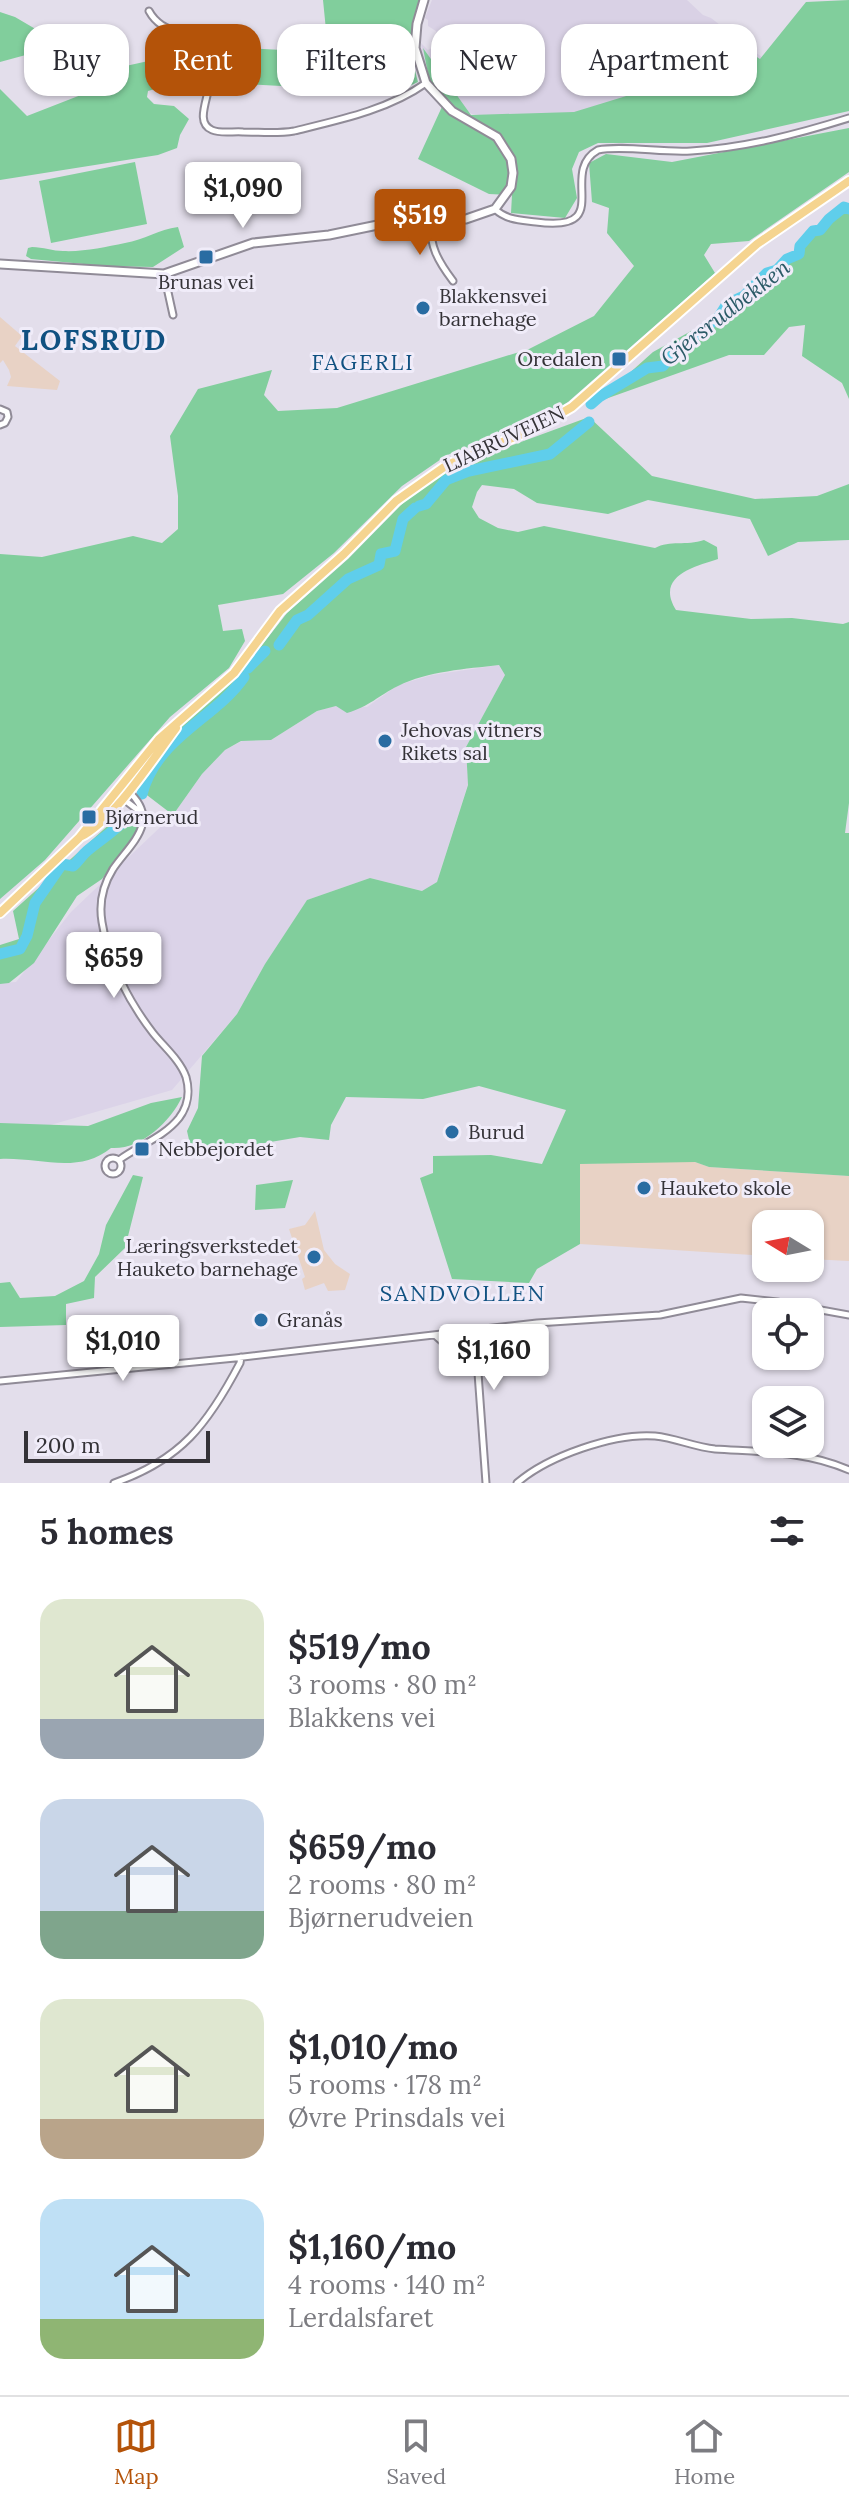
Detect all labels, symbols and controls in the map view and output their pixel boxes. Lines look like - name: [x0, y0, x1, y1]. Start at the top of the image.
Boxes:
- chip: Buy: [24, 24, 129, 96]
- chip: Rent: [145, 24, 261, 96]
- chip: Filters: [277, 24, 415, 96]
- chip: New: [431, 24, 545, 96]
- chip: Apartment: [561, 24, 757, 96]
- pin: $1,090: [178, 162, 308, 230]
- text: $1,090: [203, 171, 283, 204]
- pin: $519: [373, 189, 467, 257]
- text: $519: [393, 198, 447, 231]
- marker: Brunas vei: [197, 248, 215, 266]
- water label: Gjersrudbekken: [655, 252, 796, 371]
- place label: Brunas vei: [158, 269, 254, 294]
- place label: Blakkensvei barnehage: [439, 283, 547, 331]
- marker: Blakkensvei barnehage: [414, 299, 432, 317]
- district label: LOFSRUD: [21, 322, 167, 358]
- place label: Oredalen: [517, 346, 603, 371]
- district label: FAGERLI: [311, 348, 415, 376]
- marker: Oredalen: [610, 350, 628, 368]
- street label: LJABRUVEIEN: [439, 400, 568, 477]
- place label: Jehovas vitners Rikets sal: [400, 717, 542, 765]
- marker: Jehovas vitners Rikets sal: [376, 732, 394, 750]
- place label: Bjørnerud: [105, 804, 198, 829]
- marker: Bjørnerud: [80, 808, 98, 826]
- pin: $659: [67, 932, 161, 1000]
- text: $659: [84, 941, 144, 974]
- place label: Burud: [468, 1119, 525, 1144]
- marker: Burud: [443, 1123, 461, 1141]
- place label: Nebbejordet: [158, 1136, 274, 1161]
- marker: Nebbejordet: [133, 1140, 151, 1158]
- place label: Hauketo skole: [660, 1175, 792, 1200]
- marker: Hauketo skole: [635, 1179, 653, 1197]
- north arrow: [752, 1210, 824, 1282]
- map controls: [752, 1210, 824, 1458]
- place label: Læringsverkstedet Hauketo barnehage: [117, 1233, 298, 1281]
- marker: Læringsverkstedet Hauketo barnehage: [305, 1248, 323, 1266]
- district label: SANDVOLLEN: [380, 1279, 546, 1307]
- button: locate: [752, 1298, 824, 1370]
- place label: Granås: [277, 1307, 343, 1332]
- marker: Granås: [252, 1311, 270, 1329]
- pin: $1,010: [58, 1315, 188, 1383]
- text: $1,010: [85, 1324, 161, 1357]
- pin: $1,160: [429, 1324, 559, 1392]
- text: $1,160: [457, 1333, 531, 1366]
- button: layers: [752, 1386, 824, 1458]
- scale bar: [24, 1427, 210, 1463]
- text: 200 m: [36, 1431, 101, 1459]
- icon: filters: [765, 1509, 809, 1553]
- text: 5 homes: [40, 1510, 174, 1553]
- text: $519/mo: [288, 1625, 431, 1668]
- icon: home: [104, 1631, 200, 1727]
- text: 3 rooms · 80 m²: [288, 1668, 477, 1701]
- text: Blakkens vei: [288, 1701, 435, 1734]
- text: $659/mo: [288, 1825, 437, 1868]
- icon: home: [104, 1831, 200, 1927]
- text: 2 rooms · 80 m²: [288, 1868, 477, 1901]
- text: Bjørnerudveien: [288, 1901, 474, 1934]
- text: $1,010/mo: [288, 2025, 458, 2068]
- icon: home: [104, 2031, 200, 2127]
- text: 5 rooms · 178 m²: [288, 2068, 482, 2101]
- text: Øvre Prinsdals vei: [288, 2101, 505, 2134]
- text: $1,160/mo: [288, 2225, 456, 2268]
- icon: home: [104, 2231, 200, 2327]
- text: 4 rooms · 140 m²: [288, 2268, 486, 2301]
- text: Lerdalsfaret: [288, 2301, 434, 2334]
- tab: Map: [114, 2414, 159, 2490]
- tab: Saved: [387, 2414, 446, 2490]
- tab: Home: [674, 2414, 735, 2490]

